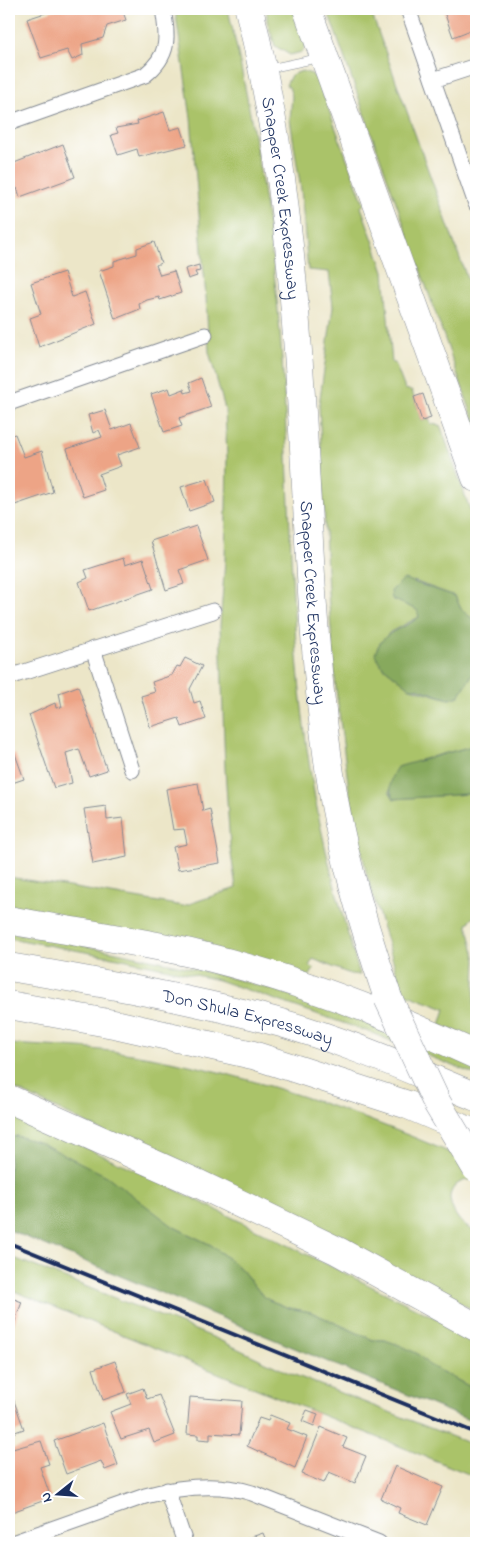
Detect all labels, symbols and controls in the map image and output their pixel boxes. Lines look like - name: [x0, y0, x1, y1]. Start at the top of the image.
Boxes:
- street label: Snapper Creek Expressway: [253, 95, 305, 301]
- street label: Snapper Creek Expressway: [292, 500, 332, 706]
- street label: Don Shula Expressway: [158, 984, 336, 1054]
- north arrow: [32, 1470, 82, 1520]
- text: N: [36, 1490, 58, 1505]

